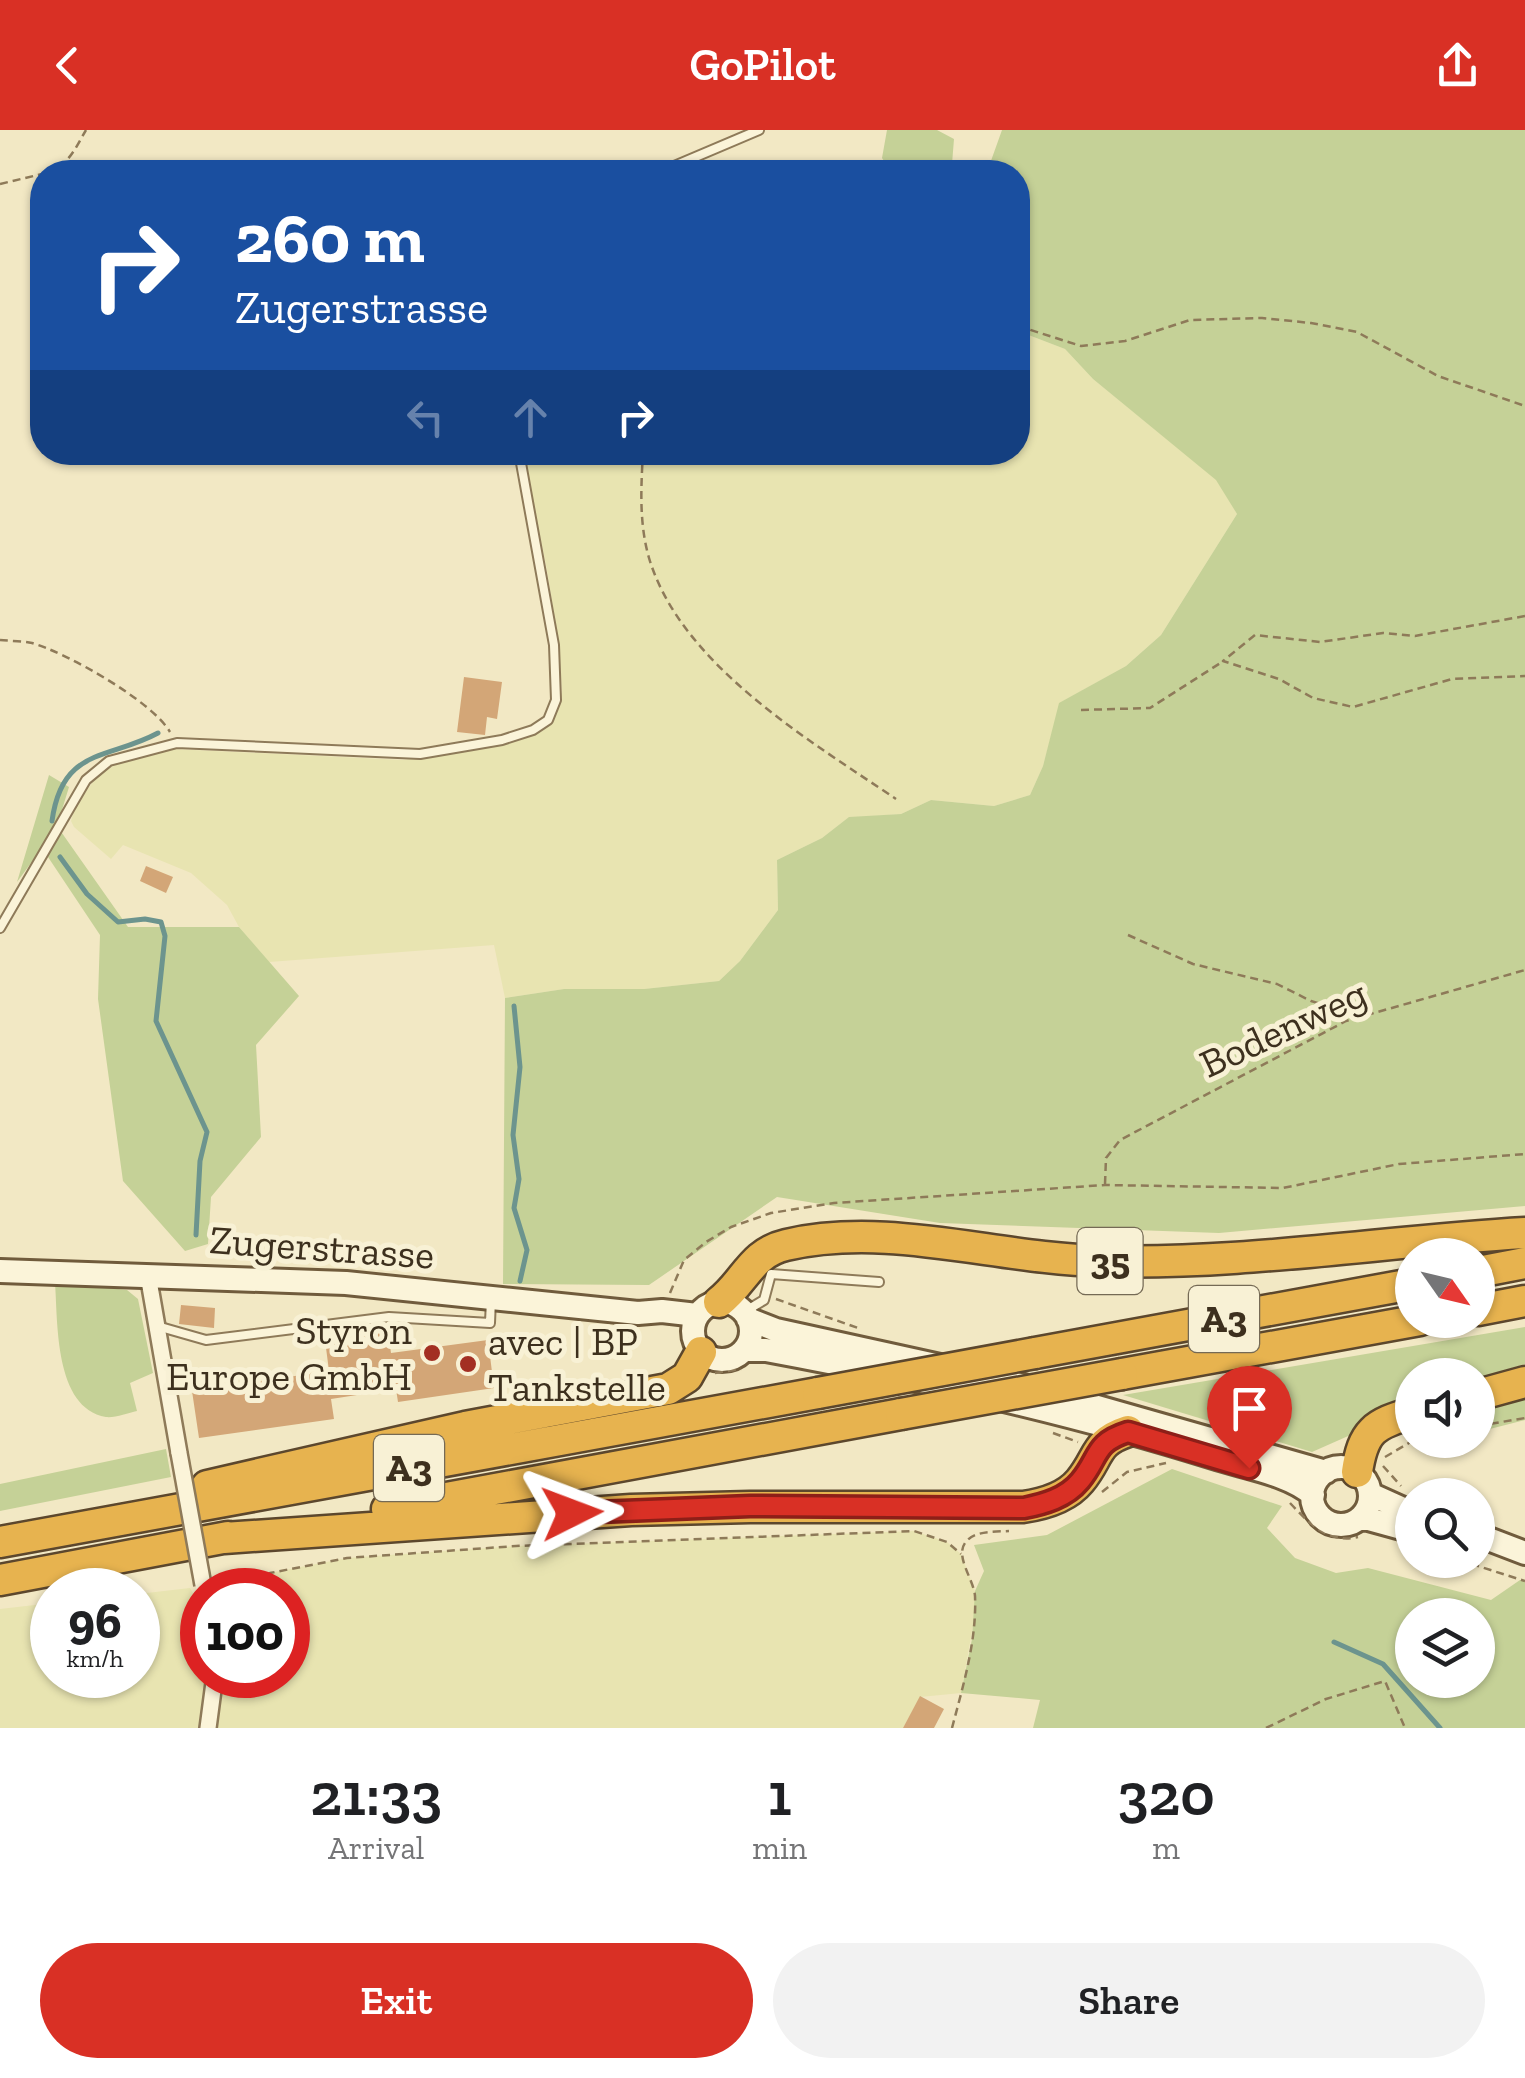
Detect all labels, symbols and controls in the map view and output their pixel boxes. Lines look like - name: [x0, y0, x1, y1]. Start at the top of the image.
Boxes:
- icon: back: [40, 38, 95, 93]
- text: GoPilot: [689, 38, 836, 92]
- icon: share: [1430, 38, 1485, 93]
- text: 260 m: [235, 196, 425, 280]
- icon: right: [70, 200, 200, 330]
- text: Zugerstrasse: [235, 281, 488, 335]
- icon: left: [398, 390, 453, 445]
- icon: ahead: [503, 390, 558, 445]
- icon: right: [608, 390, 663, 445]
- street label: Bodenweg: [1192, 968, 1374, 1087]
- street label: Zugerstrasse: [208, 1215, 436, 1279]
- road number: 35: [1078, 1228, 1142, 1294]
- north arrow: [1395, 1238, 1495, 1338]
- map controls: [1395, 1238, 1495, 1698]
- road number: A3: [1189, 1286, 1259, 1352]
- place label: Styron Europe GmbH: [166, 1306, 412, 1400]
- place label: avec | BP Tankstelle: [488, 1317, 666, 1411]
- marker: Styron Europe GmbH: [421, 1342, 443, 1364]
- marker: avec | BP Tankstelle: [457, 1353, 479, 1375]
- button: sound: [1395, 1358, 1495, 1458]
- pin: [1207, 1366, 1292, 1469]
- icon: arrive: [1222, 1381, 1277, 1436]
- road number: A3: [374, 1435, 444, 1501]
- position arrow: [520, 1461, 624, 1565]
- button: search: [1395, 1478, 1495, 1578]
- speed limit sign: 100: [180, 1568, 310, 1698]
- text: 96: [68, 1591, 122, 1651]
- button: layers: [1395, 1598, 1495, 1698]
- text: km/h: [66, 1643, 124, 1673]
- text: 21:33: [310, 1758, 442, 1830]
- text: 1: [768, 1758, 792, 1830]
- text: 320: [1117, 1758, 1215, 1830]
- text: Arrival: [328, 1829, 424, 1867]
- text: min: [752, 1829, 807, 1867]
- text: m: [1152, 1829, 1180, 1867]
- button: Exit: [40, 1943, 753, 2058]
- button: Share: [773, 1943, 1485, 2058]

